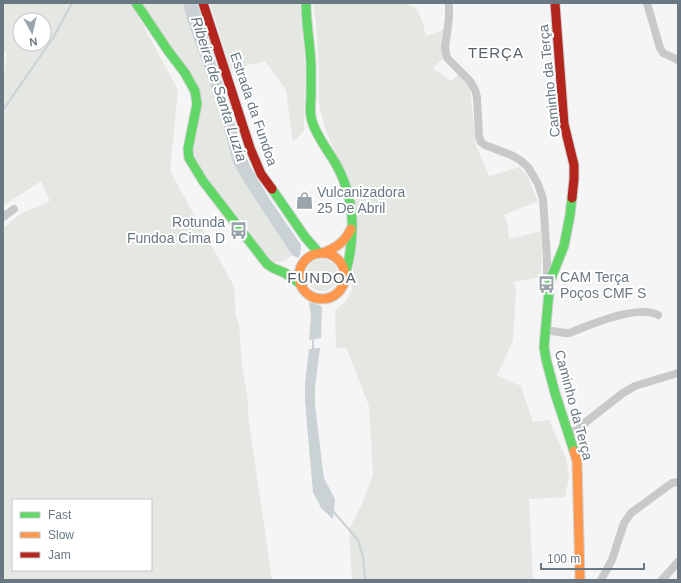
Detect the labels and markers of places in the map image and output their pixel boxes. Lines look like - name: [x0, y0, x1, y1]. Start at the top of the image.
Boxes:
- place label: Vulcanizadora 25 De Abril: [317, 184, 405, 216]
- shop icon: Vulcanizadora 25 De Abril: [294, 190, 314, 210]
- place label: Rotunda Fundoa Cima D: [127, 214, 225, 246]
- bus stop icon: Rotunda Fundoa Cima D: [228, 220, 248, 240]
- place label: CAM Terça Poços CMF S: [560, 269, 646, 301]
- bus stop icon: CAM Terça Poços CMF S: [537, 275, 557, 295]

